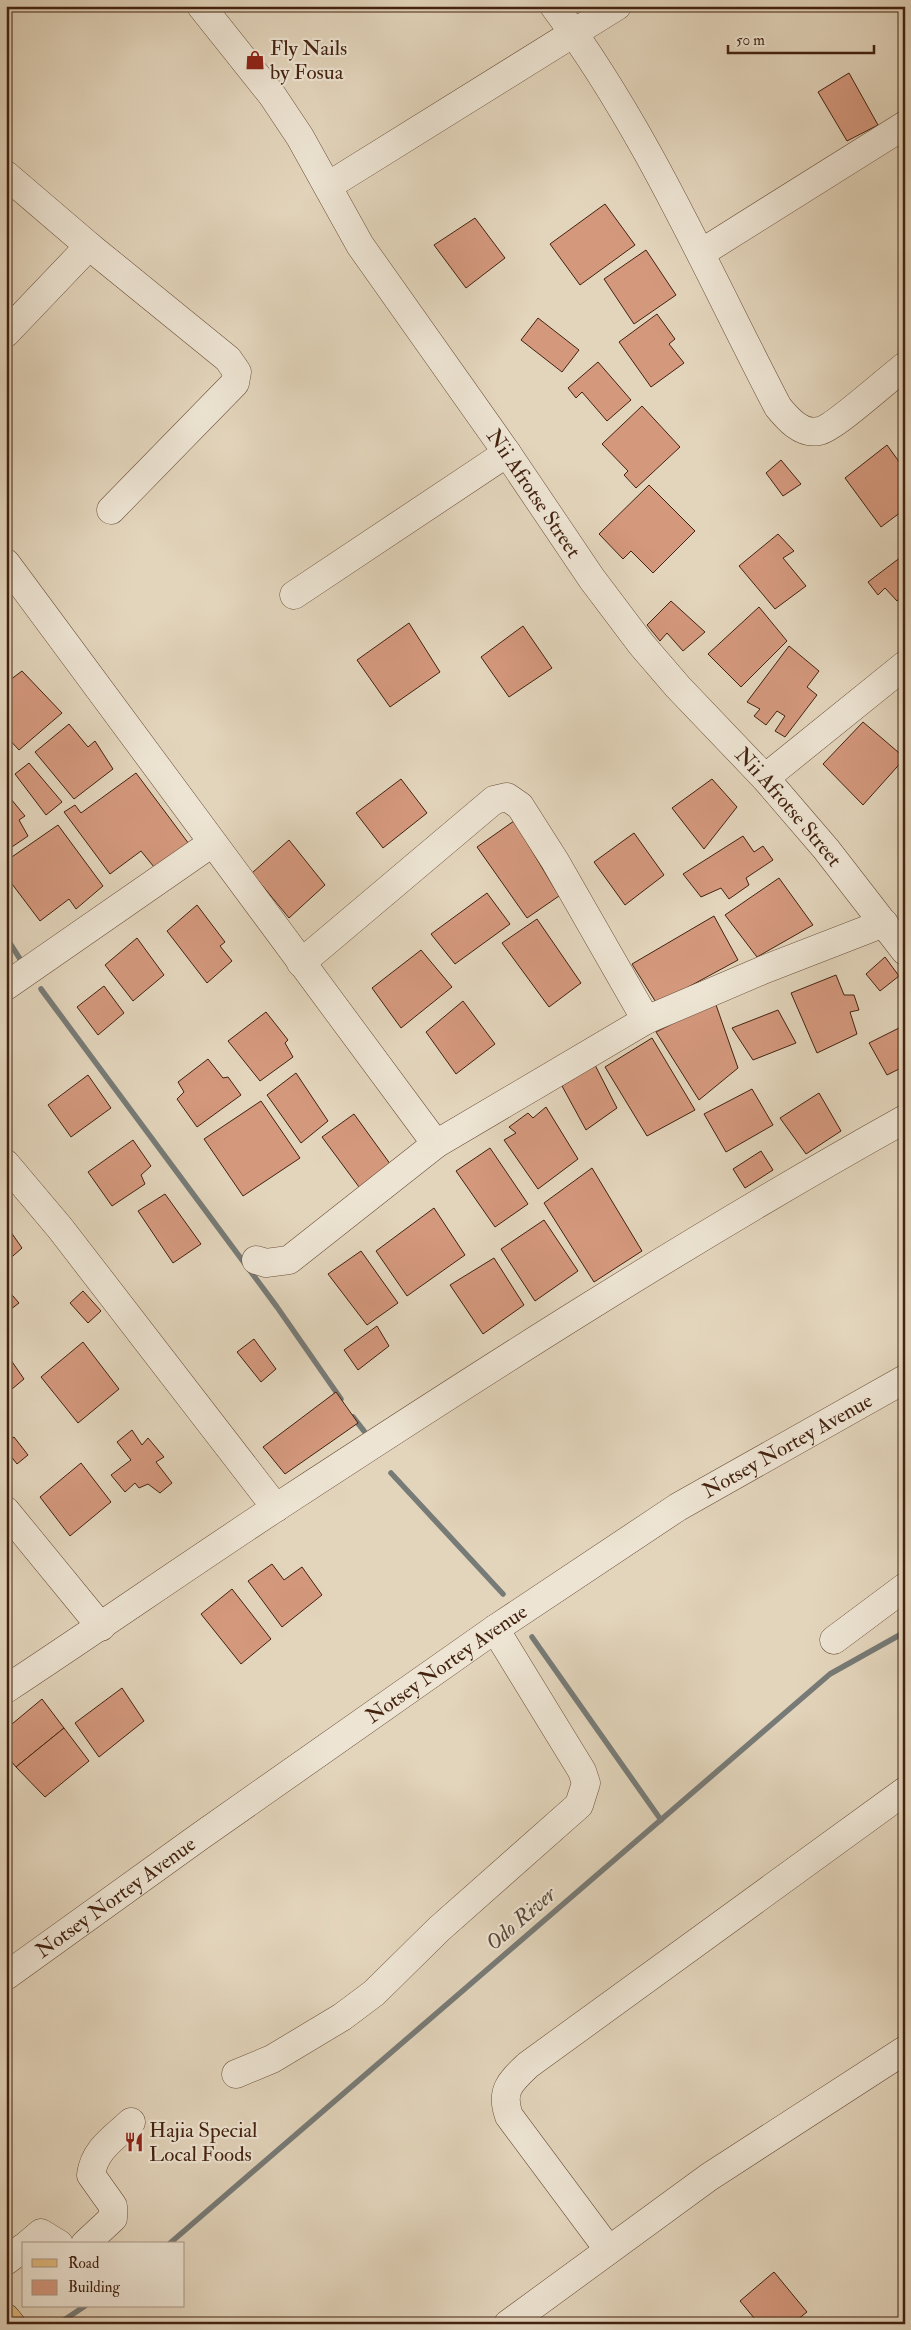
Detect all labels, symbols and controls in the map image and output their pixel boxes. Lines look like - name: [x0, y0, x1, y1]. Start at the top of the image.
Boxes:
- scale bar: [728, 22, 875, 54]
- text: 50 m: [736, 31, 765, 50]
- place label: Fly Nails by Fosua: [270, 35, 347, 86]
- shop icon: Fly Nails by Fosua: [244, 49, 266, 71]
- street label: Nii Afrotse Street: [480, 424, 587, 563]
- street label: Nii Afrotse Street: [729, 742, 848, 873]
- street label: Notsey Nortey Avenue: [698, 1387, 878, 1505]
- street label: Notsey Nortey Avenue: [361, 1598, 533, 1730]
- street label: Notsey Nortey Avenue: [30, 1831, 202, 1964]
- water label: Odo River: [480, 1879, 563, 1957]
- place label: Hajia Special Local Foods: [149, 2117, 258, 2168]
- restaurant icon: Hajia Special Local Foods: [123, 2131, 145, 2153]
- legend: [22, 2242, 185, 2308]
- text: Road: [68, 2254, 100, 2273]
- text: Building: [68, 2278, 120, 2297]

